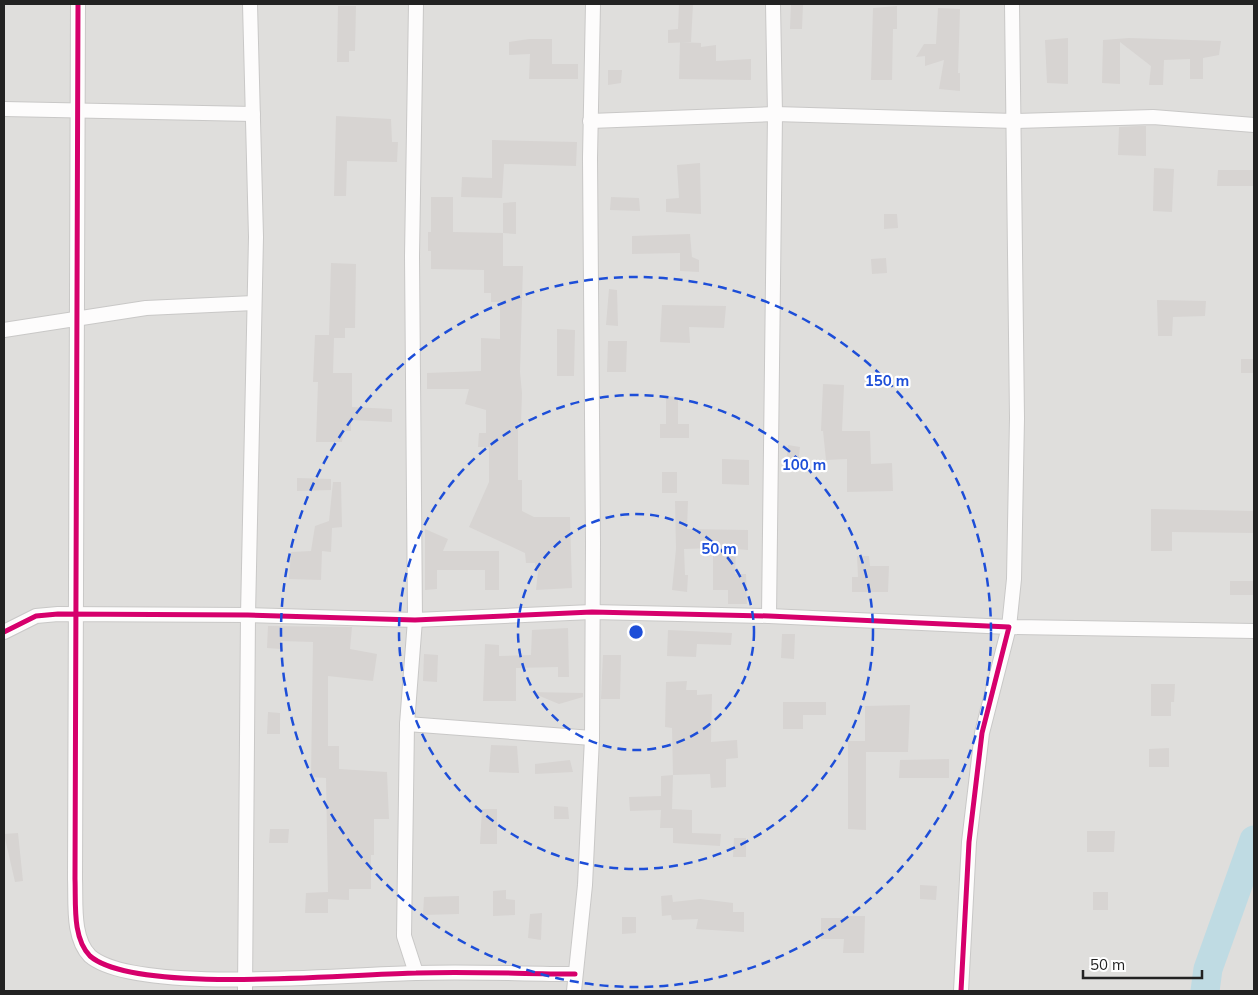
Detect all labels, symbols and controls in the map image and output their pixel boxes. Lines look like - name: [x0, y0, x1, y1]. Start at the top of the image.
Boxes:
- text: 150 m: [865, 371, 909, 390]
- text: 100 m: [782, 455, 826, 474]
- text: 50 m: [701, 539, 737, 558]
- centre of rings: [627, 623, 645, 641]
- scale bar: [1083, 948, 1202, 980]
- text: 50 m: [1090, 955, 1125, 974]

